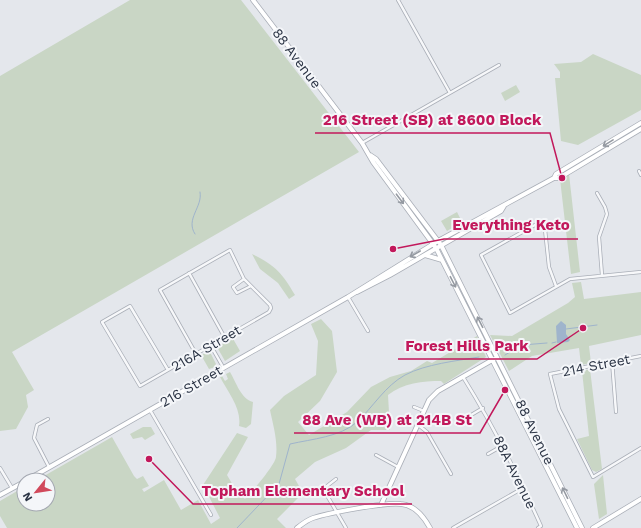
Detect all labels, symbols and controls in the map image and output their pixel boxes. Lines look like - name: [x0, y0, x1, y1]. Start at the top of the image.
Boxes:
- street label: 88 Avenue: [269, 25, 325, 91]
- callout: 216 Street (SB) at 8600 Block: [315, 106, 550, 133]
- text: 216 Street (SB) at 8600 Block: [323, 111, 542, 129]
- one-way arrow: [603, 139, 614, 147]
- one-way arrow: [396, 193, 404, 204]
- callout: Everything Keto: [444, 212, 578, 239]
- text: Everything Keto: [452, 216, 570, 234]
- one-way arrow: [409, 251, 421, 259]
- one-way arrow: [450, 276, 457, 288]
- one-way arrow: [476, 316, 483, 328]
- street label: 216A Street: [168, 322, 244, 374]
- callout: Forest Hills Park: [398, 332, 537, 359]
- text: Forest Hills Park: [405, 337, 529, 355]
- street label: 214 Street: [561, 351, 632, 379]
- street label: 216 Street: [157, 362, 225, 410]
- street label: 88 Avenue: [512, 397, 558, 467]
- callout: 88 Ave (WB) at 214B St: [294, 406, 480, 433]
- text: 88 Ave (WB) at 214B St: [302, 411, 472, 429]
- street label: 88A Avenue: [490, 433, 540, 511]
- north arrow: [16, 472, 56, 512]
- callout: Topham Elementary School: [193, 477, 412, 504]
- text: Topham Elementary School: [202, 482, 405, 500]
- one-way arrow: [561, 487, 568, 499]
- text: N: [20, 490, 35, 504]

